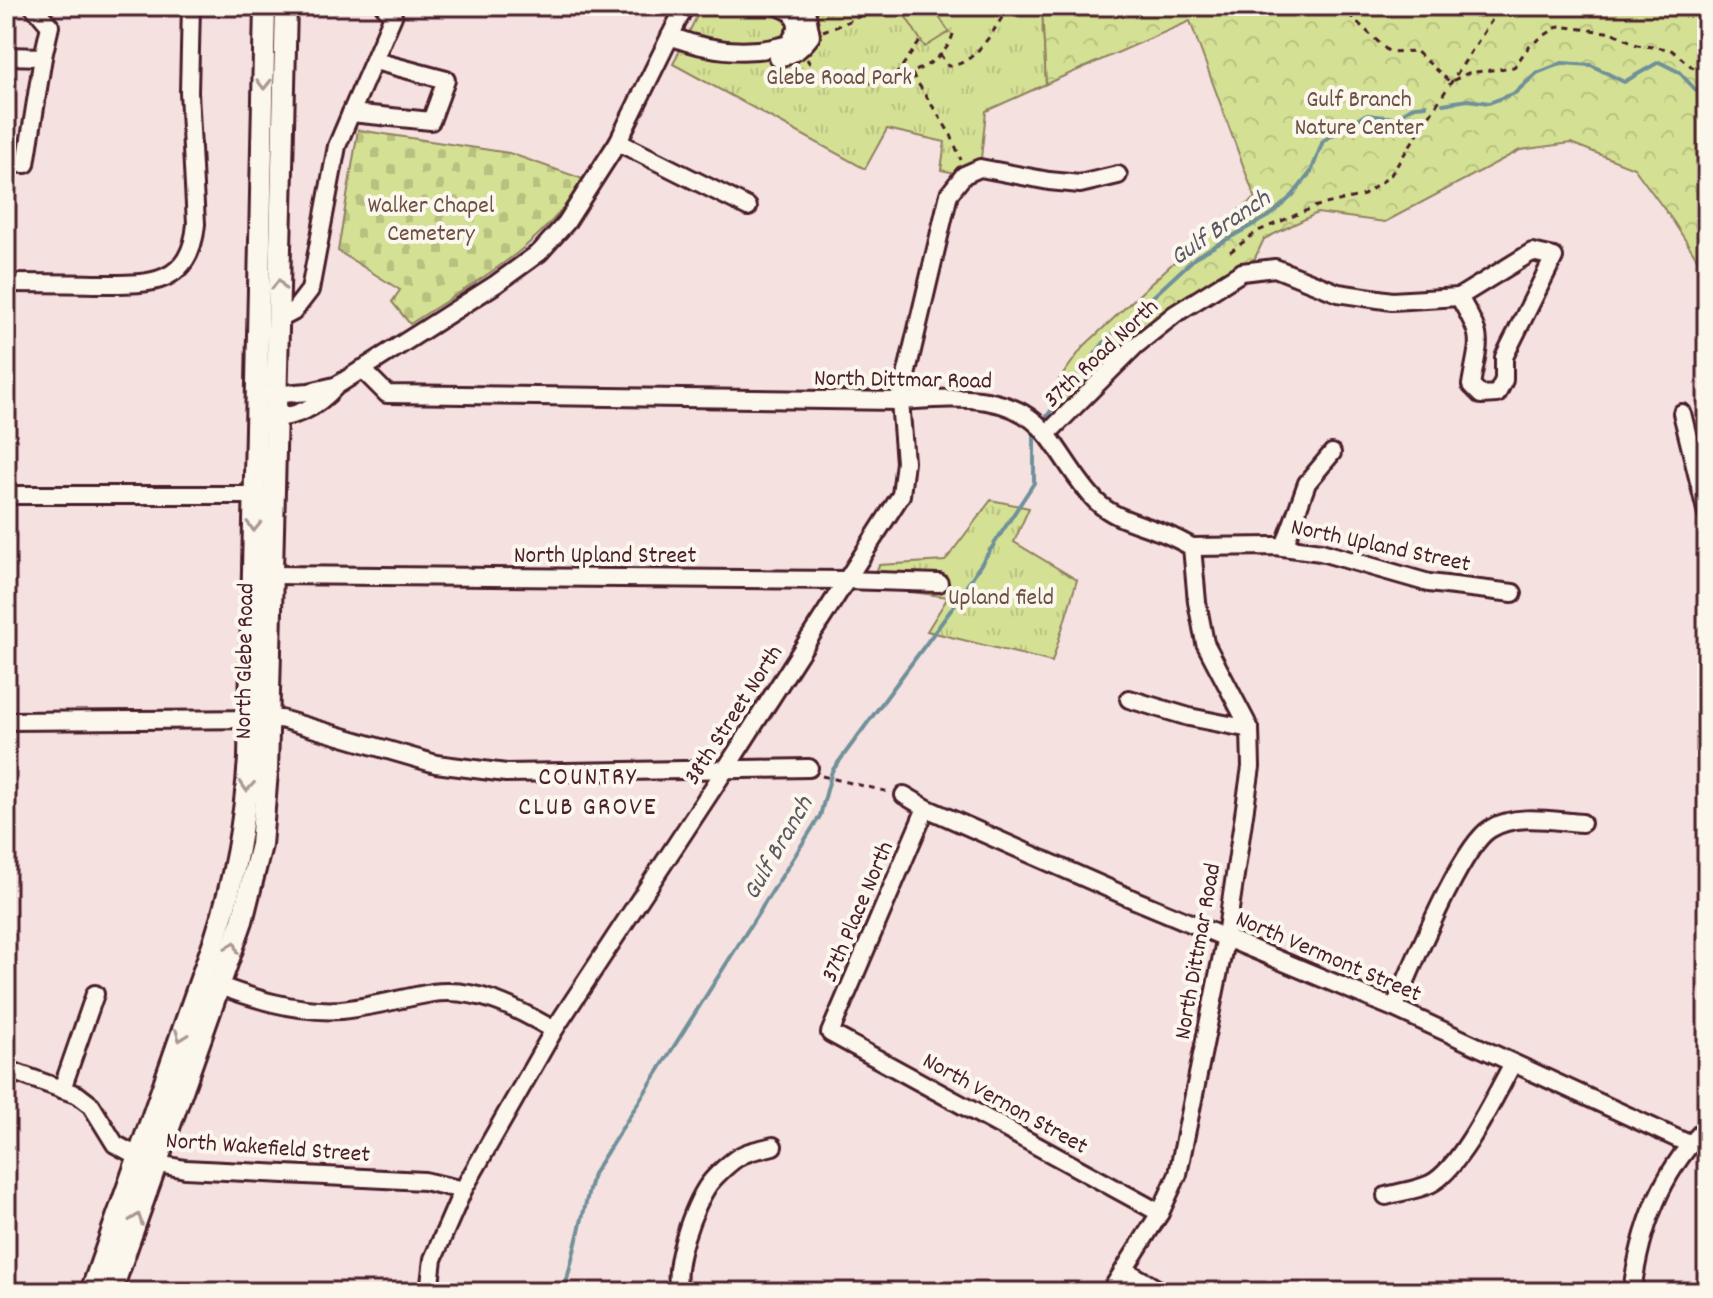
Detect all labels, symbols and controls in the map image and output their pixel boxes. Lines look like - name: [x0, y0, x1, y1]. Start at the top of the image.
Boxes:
- park label: Glebe Road Park: [766, 62, 912, 96]
- one-way arrow: [255, 78, 272, 91]
- park label: Gulf Branch Nature Center: [1294, 84, 1424, 146]
- water label: Gulf Branch: [1163, 181, 1280, 276]
- park label: Walker Chapel Cemetery: [368, 190, 495, 252]
- one-way arrow: [270, 278, 287, 291]
- street label: 37th Road North: [1037, 292, 1167, 417]
- street label: North Dittmar Road: [814, 362, 992, 400]
- street label: North Upland Street: [1288, 511, 1473, 583]
- one-way arrow: [245, 520, 263, 533]
- street label: North Upland Street: [514, 540, 696, 574]
- park label: Upland field: [948, 582, 1054, 616]
- street label: North Glebe Road: [228, 583, 264, 740]
- street label: 38th Street North: [676, 639, 793, 792]
- district label: COUNTRY CLUB GROVE: [518, 760, 658, 827]
- one-way arrow: [239, 780, 256, 793]
- water label: Gulf Branch: [734, 789, 824, 907]
- street label: 37th Place North: [814, 836, 904, 988]
- street label: North Dittmar Road: [1167, 861, 1231, 1042]
- street label: North Vermont Street: [1230, 903, 1426, 1012]
- one-way arrow: [224, 941, 240, 955]
- one-way arrow: [174, 1028, 191, 1042]
- street label: North Vernon Street: [916, 1045, 1094, 1164]
- street label: North Wakefield Street: [165, 1125, 371, 1173]
- one-way arrow: [127, 1212, 144, 1226]

